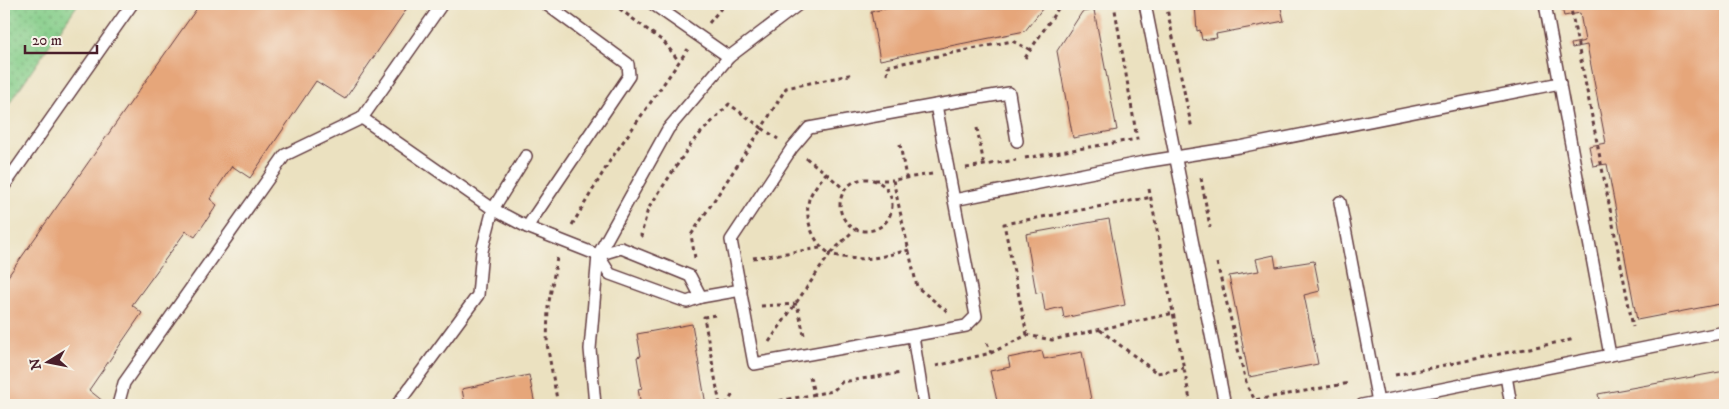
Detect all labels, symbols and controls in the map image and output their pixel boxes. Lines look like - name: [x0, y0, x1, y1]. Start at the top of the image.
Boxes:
- scale bar: [25, 22, 98, 54]
- text: 20 m: [32, 31, 62, 50]
- north arrow: [22, 336, 72, 386]
- text: N: [26, 356, 46, 371]

